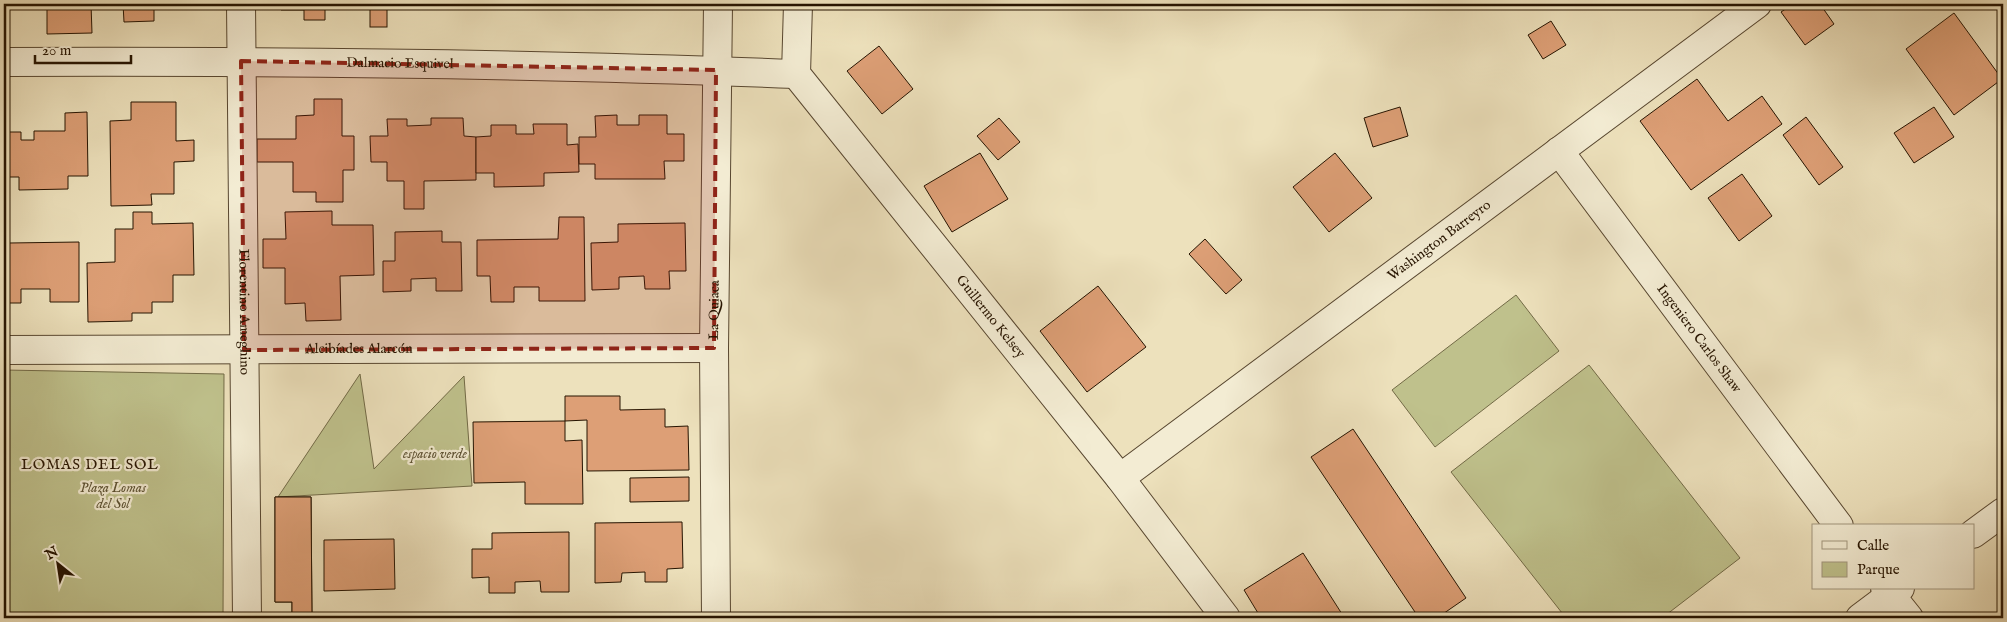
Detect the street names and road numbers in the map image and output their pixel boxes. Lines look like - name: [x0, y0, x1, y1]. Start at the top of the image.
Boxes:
- street label: Dalmacio Esquivel: [346, 54, 454, 73]
- street label: Washington Barreyro: [1384, 196, 1495, 285]
- street label: Florentino Ameghino: [234, 249, 254, 376]
- street label: Guillermo Kelsey: [952, 271, 1029, 362]
- street label: La Quiaca: [705, 279, 724, 340]
- street label: Ingeniero Carlos Shaw: [1653, 281, 1746, 397]
- street label: Alcibíades Alarcón: [304, 340, 413, 358]

